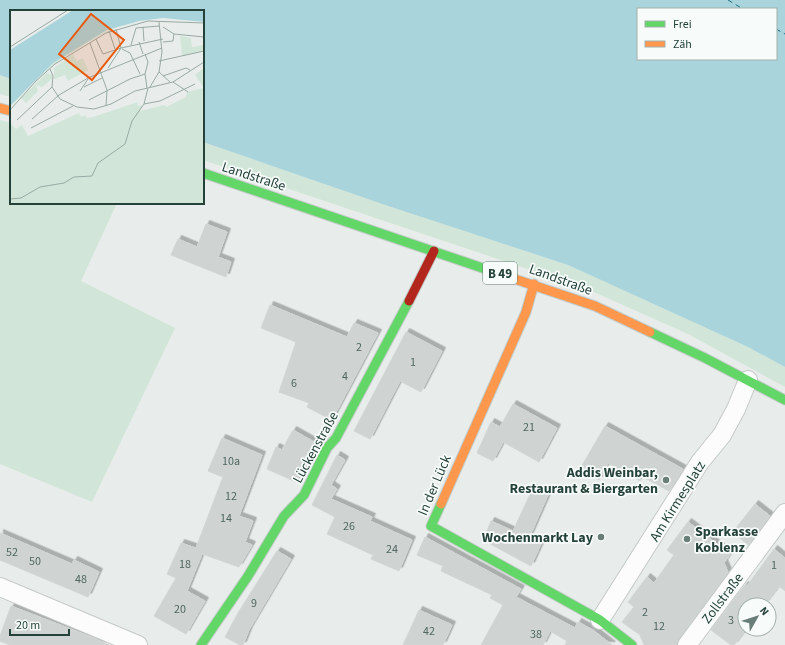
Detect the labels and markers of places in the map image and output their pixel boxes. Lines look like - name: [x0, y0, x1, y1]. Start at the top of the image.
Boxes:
- place label: Addis Weinbar, Restaurant & Biergarten: [510, 463, 658, 499]
- marker: Addis Weinbar, Restaurant & Biergarten: [661, 475, 671, 485]
- place label: Sparkasse Koblenz: [695, 522, 758, 558]
- place label: Wochenmarkt Lay: [482, 528, 594, 548]
- marker: Wochenmarkt Lay: [596, 532, 606, 542]
- marker: Sparkasse Koblenz: [682, 534, 692, 544]

